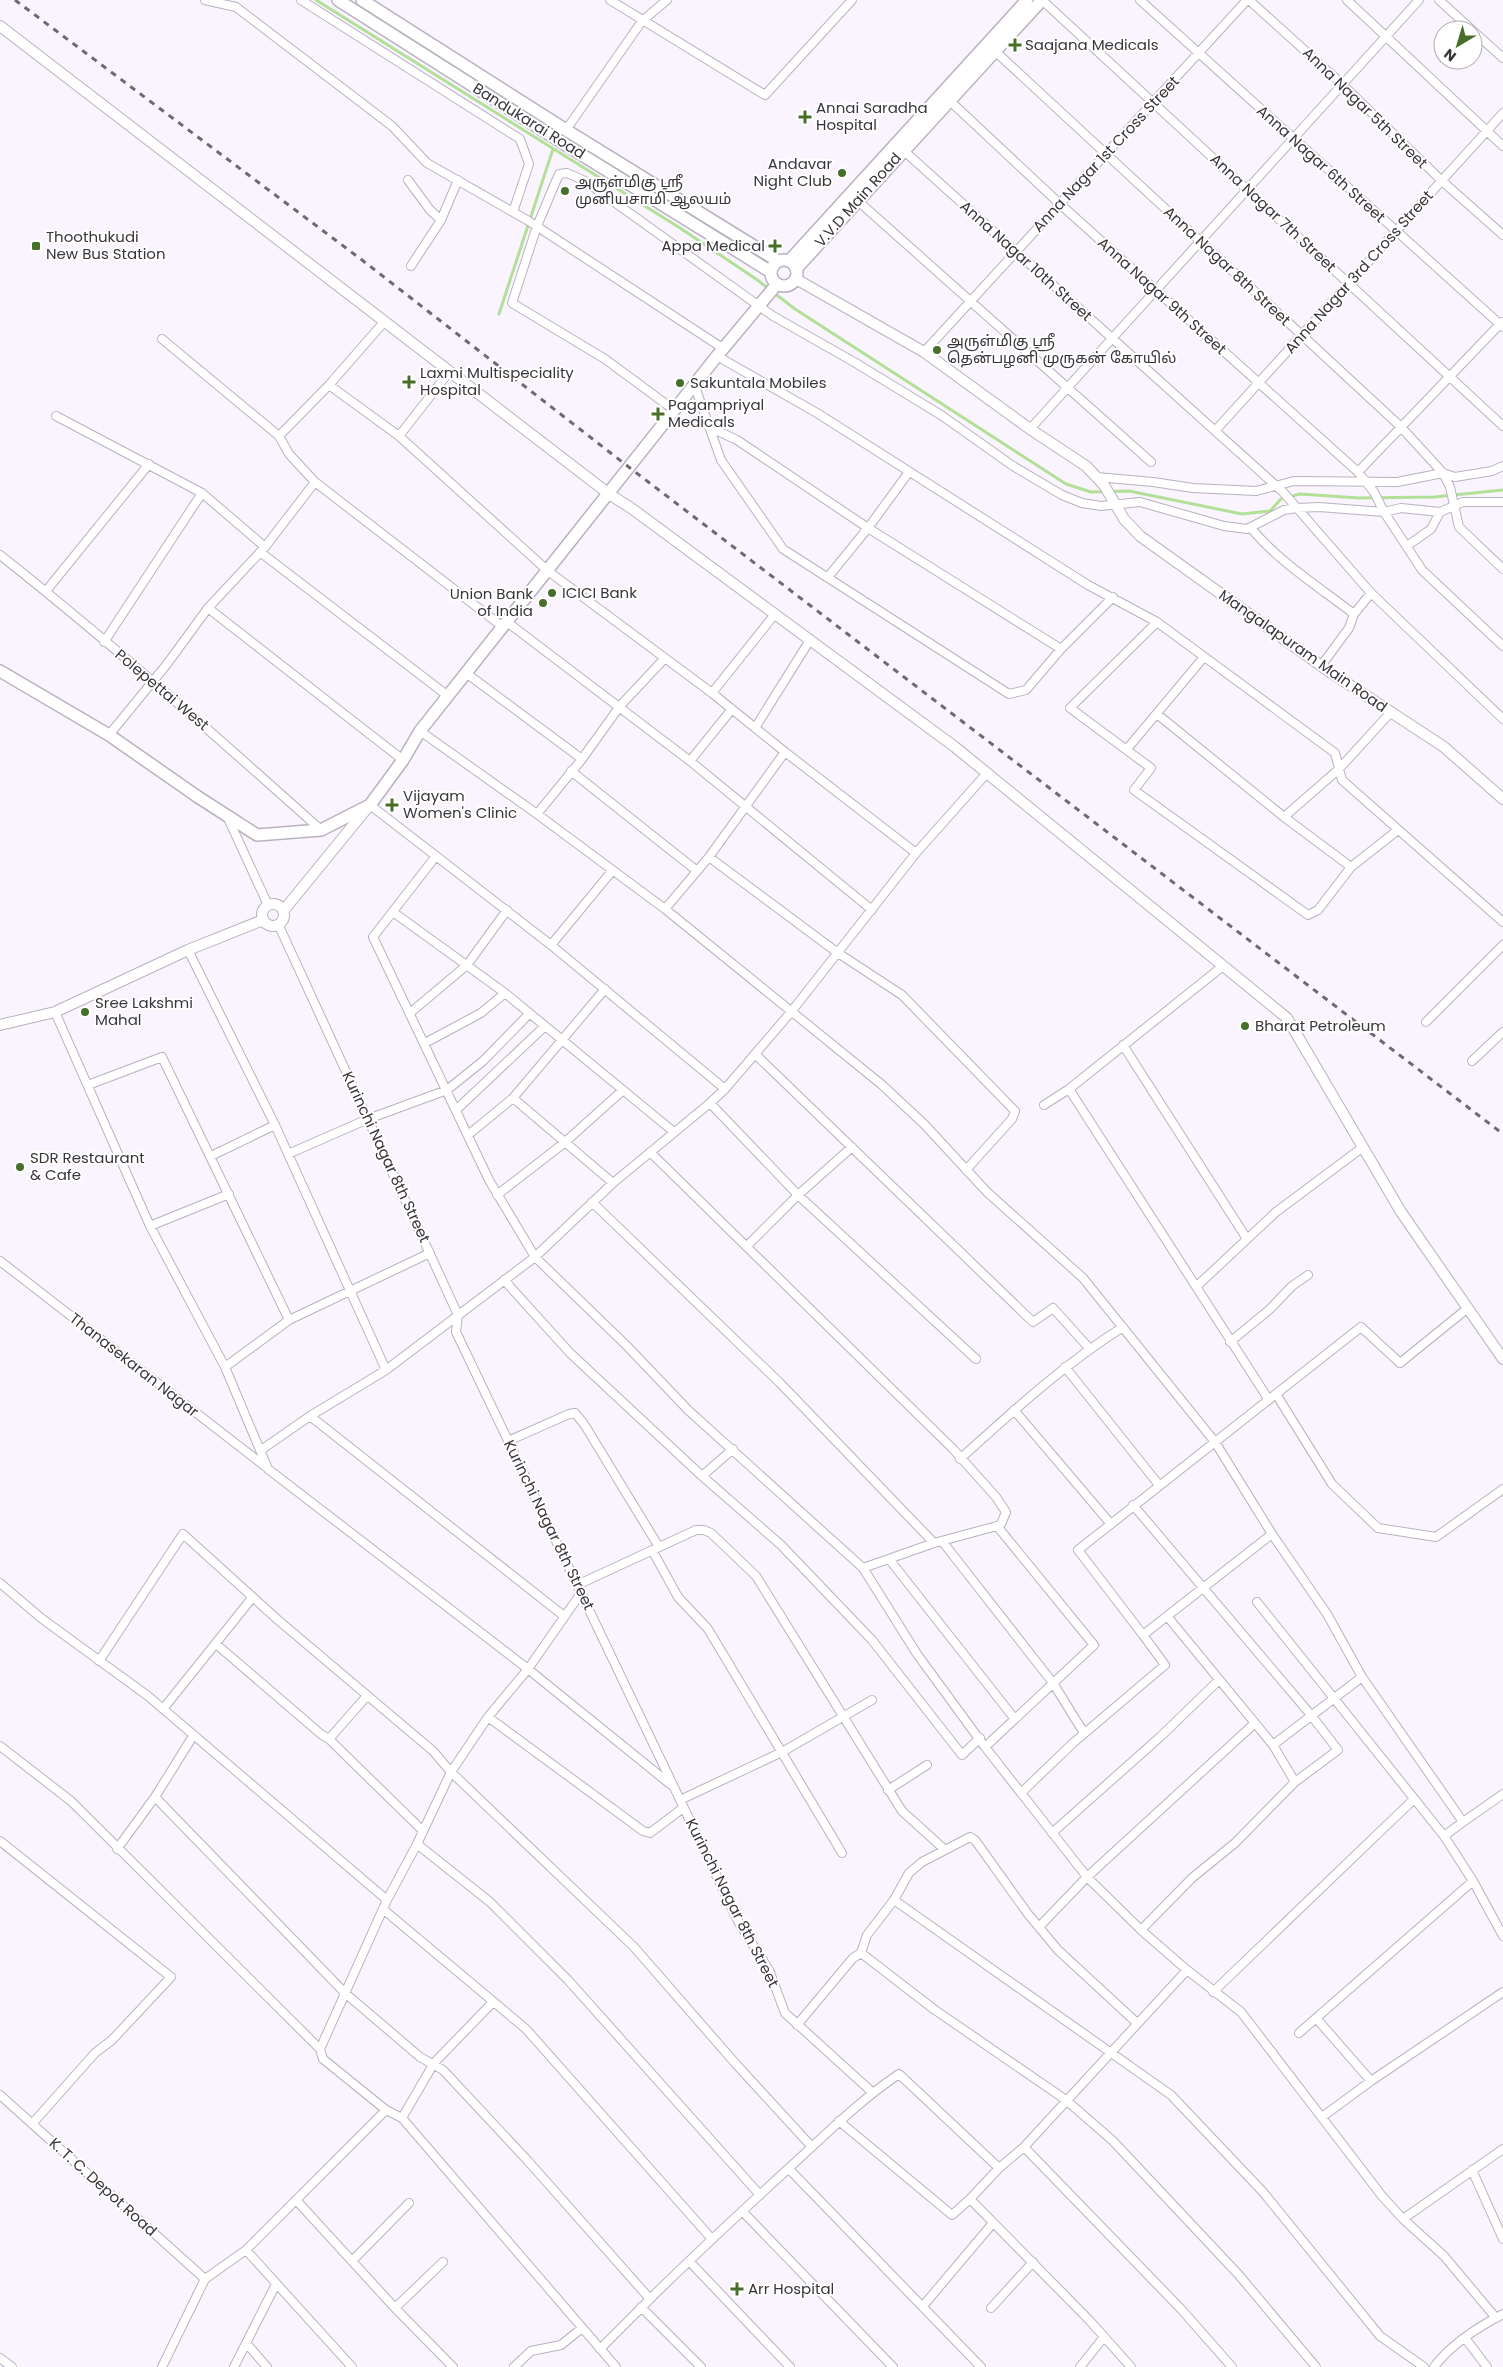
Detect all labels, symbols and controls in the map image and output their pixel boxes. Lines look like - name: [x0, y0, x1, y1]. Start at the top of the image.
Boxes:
- north arrow: [1433, 20, 1483, 70]
- place label: Saajana Medicals: [1025, 34, 1159, 55]
- marker: Saajana Medicals: [1009, 39, 1021, 51]
- street label: Anna Nagar 5th Street: [1298, 42, 1433, 173]
- text: N: [1440, 44, 1460, 66]
- street label: Anna Nagar 1st Cross Street: [1028, 71, 1184, 236]
- street label: Bandukarai Road: [469, 77, 590, 164]
- place label: Annai Saradha Hospital: [816, 97, 928, 135]
- street label: Anna Nagar 6th Street: [1252, 100, 1390, 227]
- marker: Annai Saradha Hospital: [798, 110, 812, 124]
- street label: V.V.D Main Road: [809, 148, 906, 251]
- street label: Anna Nagar 7th Street: [1206, 149, 1341, 277]
- place label: Andavar Night Club: [754, 153, 832, 191]
- marker: Andavar Night Club: [836, 167, 848, 179]
- place label: அருள்மிகு ஶ்ரீ முனியசாமி ஆலயம்: [575, 171, 731, 210]
- marker: அருள்மிகு ஶ்ரீ முனியசாமி ஆலயம்: [559, 185, 571, 197]
- street label: Anna Nagar 3rd Cross Street: [1280, 186, 1438, 358]
- street label: Anna Nagar 10th Street: [956, 196, 1097, 326]
- street label: Anna Nagar 8th Street: [1159, 201, 1295, 330]
- place label: Thoothukudi New Bus Station: [46, 226, 166, 264]
- street label: Anna Nagar 9th Street: [1093, 232, 1231, 359]
- place label: Appa Medical: [661, 235, 765, 256]
- marker: Thoothukudi New Bus Station: [30, 240, 42, 252]
- marker: Appa Medical: [769, 240, 781, 252]
- place label: அருள்மிகு ஶ்ரீ தென்பழனி முருகன் கோயில்: [947, 330, 1176, 369]
- marker: அருள்மிகு ஶ்ரீ தென்பழனி முருகன் கோயில்: [931, 344, 943, 356]
- place label: Laxmi Multispeciality Hospital: [420, 362, 574, 400]
- place label: Sakuntala Mobiles: [690, 372, 827, 393]
- marker: Laxmi Multispeciality Hospital: [402, 375, 416, 389]
- marker: Sakuntala Mobiles: [674, 377, 686, 389]
- place label: Pagampriyal Medicals: [668, 394, 764, 432]
- marker: Pagampriyal Medicals: [652, 408, 664, 420]
- place label: ICICI Bank: [562, 582, 637, 603]
- place label: Union Bank of India: [450, 583, 533, 621]
- street label: Mangalapuram Main Road: [1215, 584, 1392, 717]
- marker: ICICI Bank: [546, 587, 558, 599]
- marker: Union Bank of India: [537, 597, 549, 609]
- street label: Polepettai West: [111, 644, 214, 735]
- place label: Vijayam Women's Clinic: [403, 785, 517, 823]
- marker: Vijayam Women's Clinic: [385, 798, 399, 812]
- place label: Sree Lakshmi Mahal: [95, 992, 193, 1030]
- marker: Sree Lakshmi Mahal: [79, 1006, 91, 1018]
- place label: Bharat Petroleum: [1255, 1015, 1386, 1036]
- marker: Bharat Petroleum: [1239, 1020, 1251, 1032]
- street label: Kurinchi Nagar 8th Street: [337, 1068, 435, 1246]
- place label: SDR Restaurant & Cafe: [30, 1147, 145, 1185]
- marker: SDR Restaurant & Cafe: [14, 1161, 26, 1173]
- street label: Thanasekaran Nagar: [65, 1308, 204, 1422]
- street label: Kurinchi Nagar 8th Street: [499, 1436, 600, 1613]
- street label: Kurinchi Nagar 8th Street: [681, 1815, 784, 1991]
- street label: K. T. C. Depot Road: [45, 2133, 162, 2241]
- place label: Arr Hospital: [748, 2278, 834, 2299]
- marker: Arr Hospital: [730, 2282, 744, 2296]

